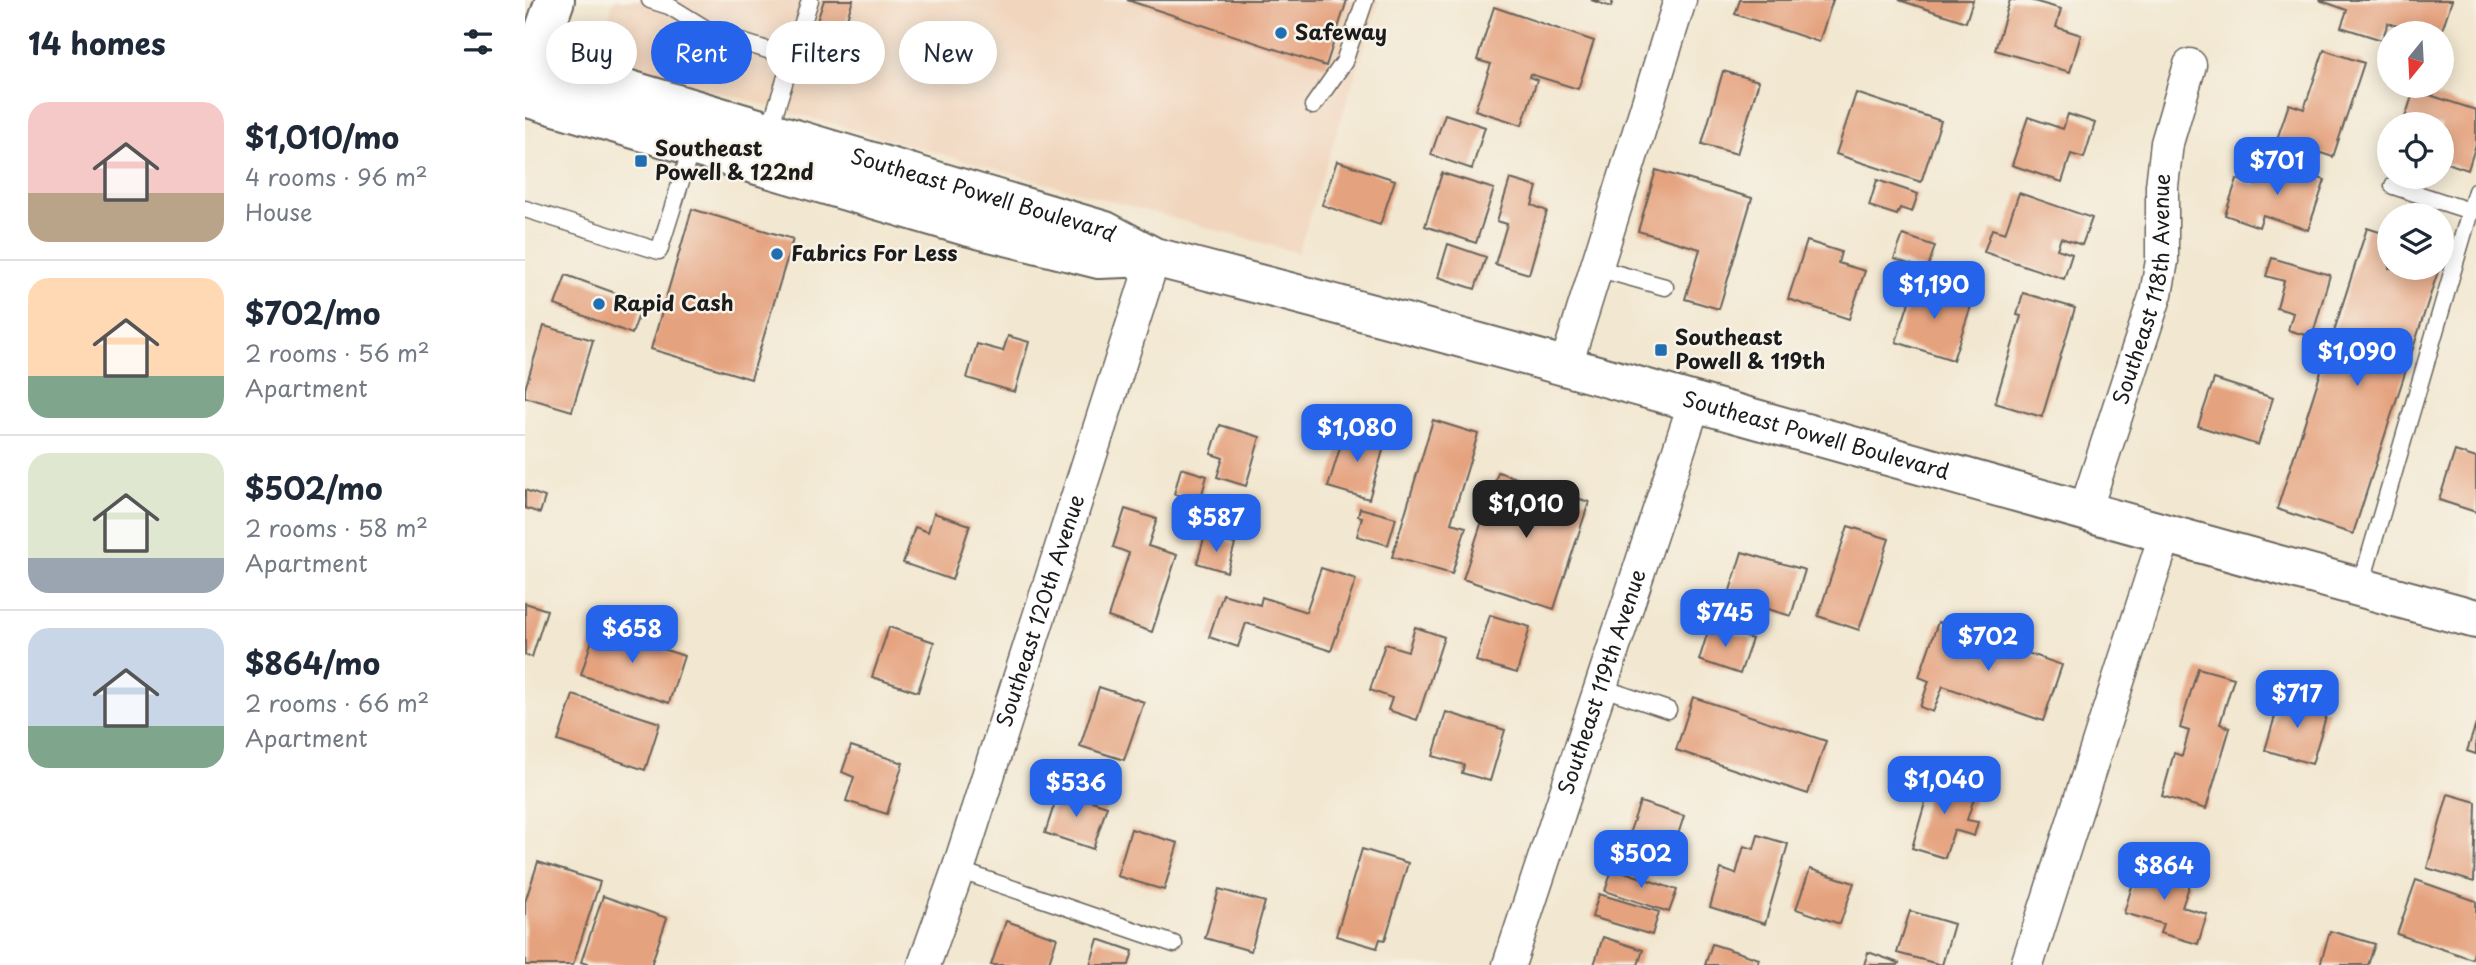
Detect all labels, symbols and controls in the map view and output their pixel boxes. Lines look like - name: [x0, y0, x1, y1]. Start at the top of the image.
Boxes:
- place label: Safeway: [1295, 15, 1387, 47]
- text: 14 homes: [28, 20, 166, 65]
- chip: Buy: [546, 21, 637, 84]
- chip: Rent: [651, 21, 752, 84]
- chip: Filters: [766, 21, 885, 84]
- chip: New: [899, 21, 997, 84]
- north arrow: [2377, 21, 2453, 98]
- map controls: [2377, 21, 2454, 280]
- icon: filters: [459, 23, 497, 61]
- marker: Safeway: [1273, 25, 1289, 41]
- button: locate: [2377, 112, 2454, 189]
- text: $1,010/mo: [245, 114, 399, 159]
- icon: home: [84, 130, 168, 214]
- place label: Southeast Powell & 122nd: [655, 131, 814, 187]
- pin: $701: [2236, 138, 2318, 197]
- street label: Southeast Powell Boulevard: [847, 139, 1123, 248]
- text: $701: [2250, 142, 2304, 177]
- marker: Southeast Powell & 122nd: [633, 153, 649, 169]
- text: 4 rooms · 96 m²: [245, 159, 428, 194]
- street label: Southeast 118th Avenue: [2103, 172, 2177, 408]
- text: House: [245, 194, 312, 229]
- button: layers: [2377, 203, 2454, 280]
- place label: Fabrics For Less: [791, 236, 958, 268]
- marker: Fabrics For Less: [769, 246, 785, 262]
- pin: $1,190: [1877, 262, 1991, 321]
- text: $1,190: [1899, 266, 1969, 301]
- place label: Rapid Cash: [613, 286, 734, 318]
- text: $702/mo: [245, 290, 380, 335]
- marker: Rapid Cash: [591, 296, 607, 312]
- icon: home: [84, 306, 168, 390]
- place label: Southeast Powell & 119th: [1675, 320, 1825, 376]
- pin: $1,090: [2300, 328, 2414, 388]
- text: $1,090: [2318, 333, 2396, 368]
- text: 2 rooms · 56 m²: [245, 335, 430, 370]
- marker: Southeast Powell & 119th: [1653, 342, 1669, 358]
- text: Apartment: [245, 370, 368, 405]
- street label: Southeast Powell Boulevard: [1679, 381, 1953, 486]
- pin: $1,080: [1300, 405, 1414, 464]
- text: $1,080: [1317, 409, 1397, 444]
- text: $502/mo: [245, 465, 383, 510]
- pin: $1,010: [1469, 480, 1583, 540]
- icon: home: [84, 481, 168, 565]
- text: $1,010: [1488, 485, 1564, 520]
- street label: Southeast 120th Avenue: [987, 490, 1091, 731]
- pin: $587: [1175, 494, 1257, 554]
- text: $587: [1188, 499, 1244, 534]
- text: 2 rooms · 58 m²: [245, 510, 428, 545]
- text: Apartment: [245, 545, 368, 580]
- street label: Southeast 119th Avenue: [1548, 565, 1652, 798]
- pin: $745: [1684, 590, 1766, 649]
- text: $745: [1696, 594, 1754, 629]
- pin: $658: [591, 606, 673, 665]
- text: $658: [602, 610, 662, 645]
- pin: $702: [1947, 614, 2029, 673]
- text: $702: [1958, 618, 2018, 653]
- text: $864/mo: [245, 640, 380, 685]
- icon: home: [84, 656, 168, 740]
- pin: $717: [2256, 670, 2338, 730]
- text: $717: [2272, 675, 2322, 710]
- text: 2 rooms · 66 m²: [245, 685, 429, 720]
- text: Apartment: [245, 720, 368, 755]
- pin: $1,040: [1887, 756, 2001, 816]
- pin: $536: [1035, 760, 1117, 819]
- text: $1,040: [1904, 761, 1984, 796]
- text: $536: [1046, 764, 1106, 799]
- pin: $502: [1600, 830, 1682, 890]
- text: $502: [1610, 835, 1672, 870]
- pin: $864: [2123, 842, 2205, 902]
- text: $864: [2134, 847, 2194, 882]

